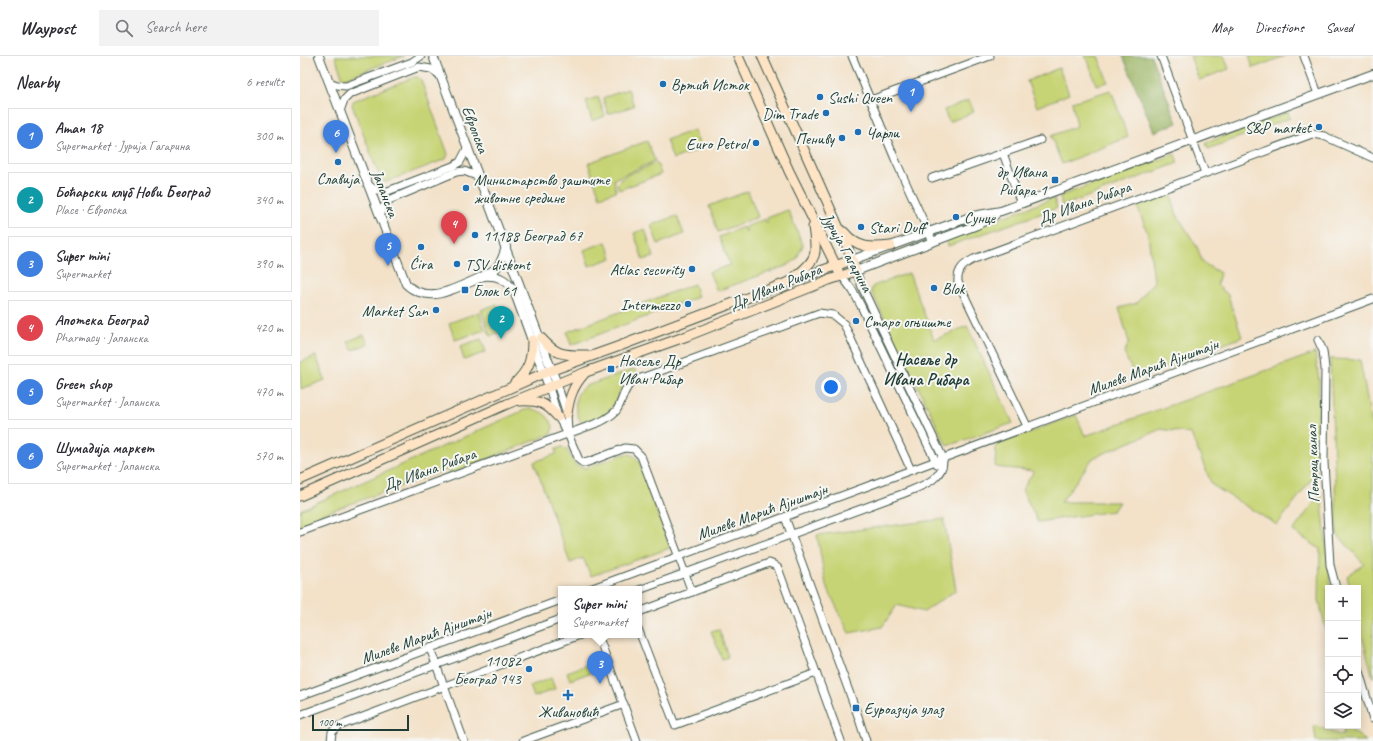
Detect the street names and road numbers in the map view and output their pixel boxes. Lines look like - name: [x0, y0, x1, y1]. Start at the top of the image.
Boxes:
- street label: Европска: [457, 103, 494, 157]
- street label: Јапанска: [367, 166, 404, 221]
- street label: Др Ивана Рибара: [1035, 176, 1135, 229]
- street label: Јурија Гагарина: [817, 209, 878, 297]
- street label: Др Ивана Рибара: [727, 259, 826, 314]
- street label: Милеве Марић Ајнштајн: [1085, 334, 1223, 400]
- street label: Петрац канал: [1302, 423, 1324, 503]
- street label: Др Ивана Рибара: [380, 443, 480, 496]
- street label: Милеве Марић Ајнштајн: [694, 479, 832, 545]
- street label: Милеве Марић Ајнштајн: [358, 603, 496, 669]

